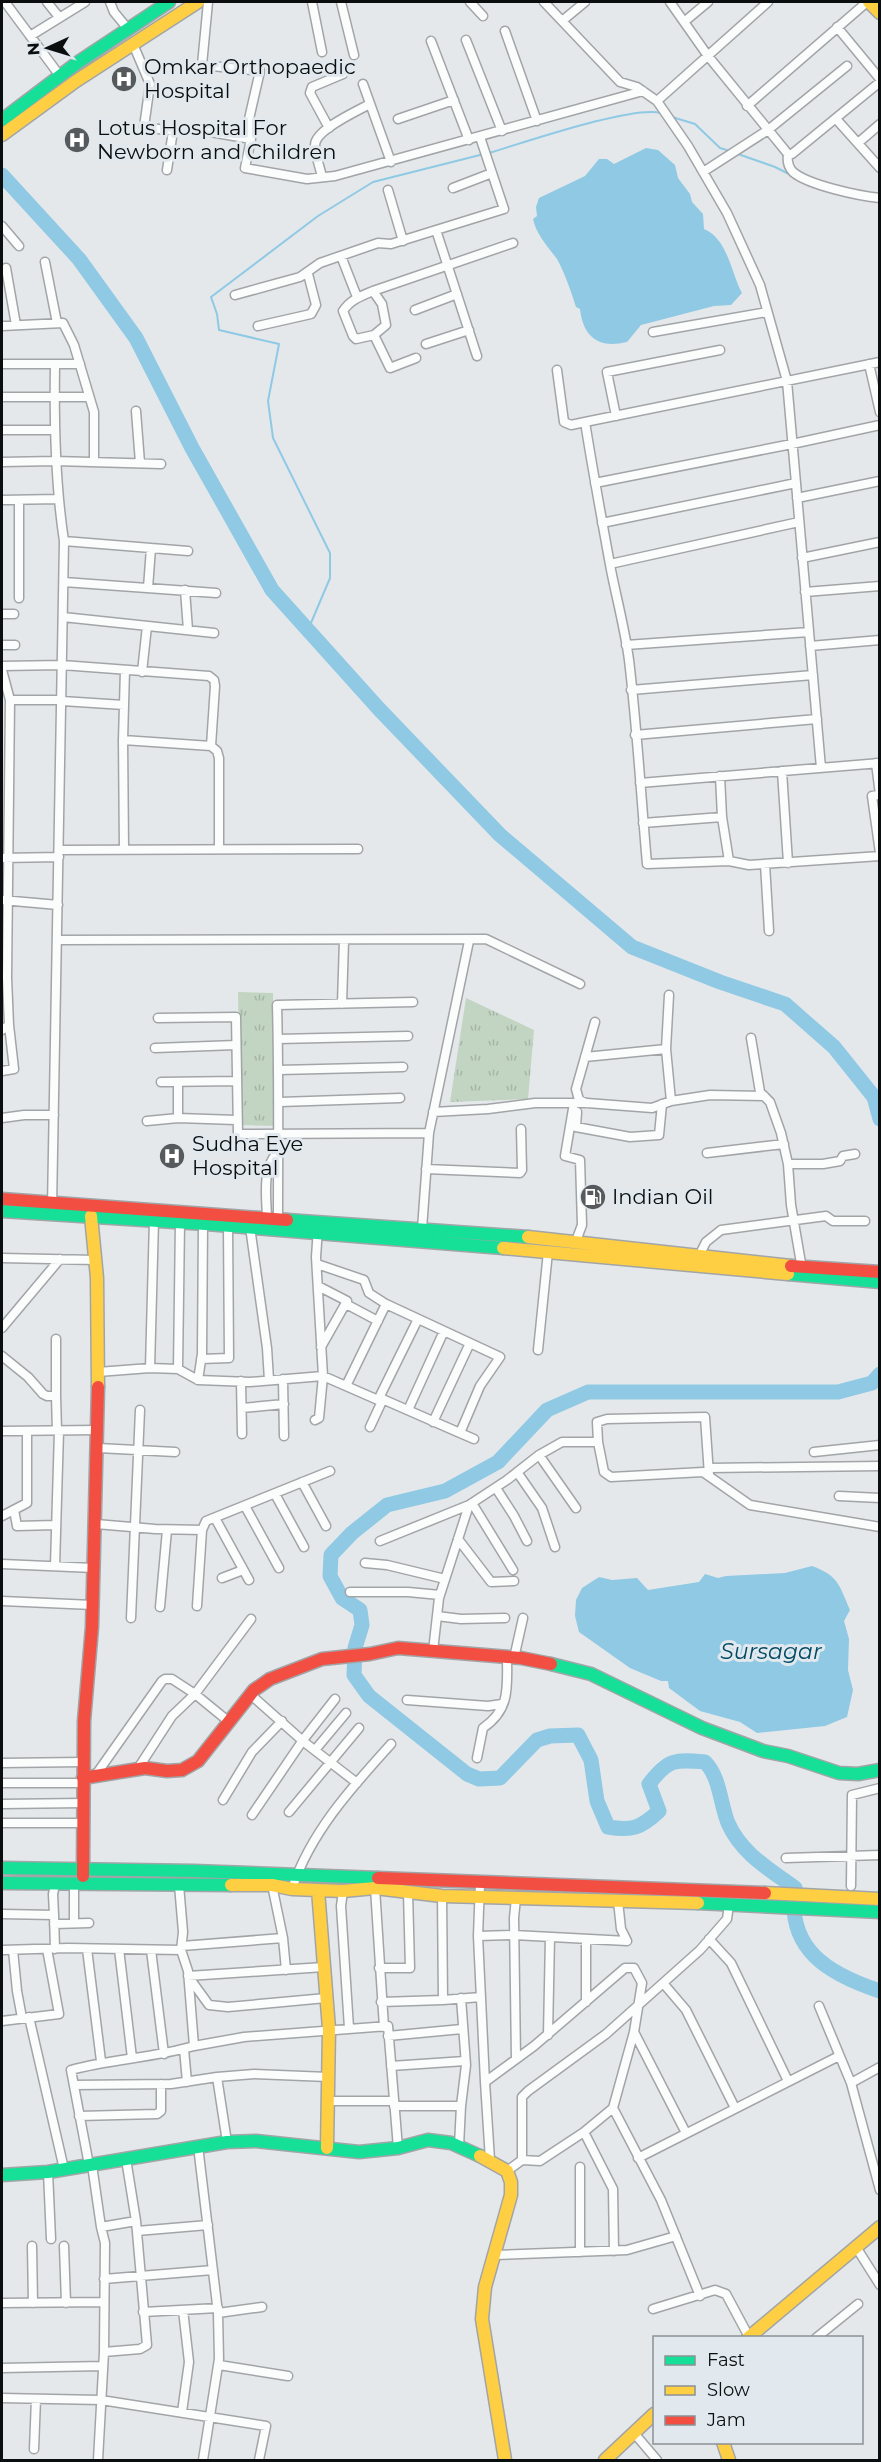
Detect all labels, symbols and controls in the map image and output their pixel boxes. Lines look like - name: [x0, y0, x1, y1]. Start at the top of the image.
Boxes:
- north arrow: [18, 18, 78, 78]
- text: N: [24, 42, 43, 56]
- place label: Omkar Orthopaedic Hospital: [144, 54, 356, 103]
- hospital icon: Omkar Orthopaedic Hospital: [109, 64, 139, 94]
- place label: Lotus Hospital For Newborn and Children: [97, 115, 336, 164]
- hospital icon: Lotus Hospital For Newborn and Children: [62, 125, 92, 155]
- place label: Sudha Eye Hospital: [192, 1131, 303, 1180]
- hospital icon: Sudha Eye Hospital: [157, 1141, 187, 1171]
- fuel station icon: Indian Oil: [578, 1182, 608, 1212]
- place label: Indian Oil: [612, 1184, 713, 1209]
- water label: Sursagar: [720, 1638, 823, 1665]
- legend: [653, 2336, 863, 2444]
- text: Fast: [707, 2349, 745, 2371]
- text: Slow: [707, 2379, 750, 2401]
- text: Jam: [706, 2409, 746, 2431]

